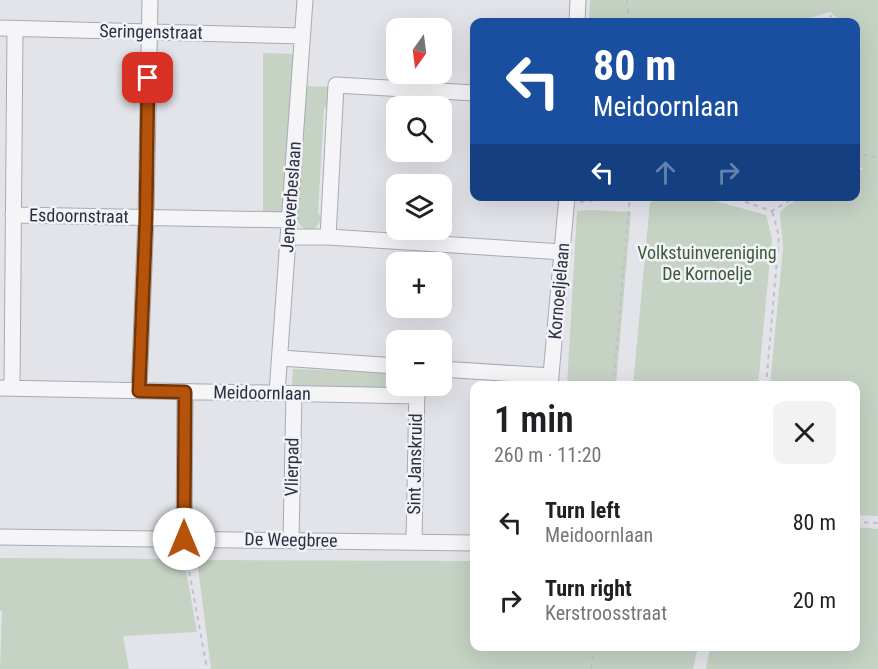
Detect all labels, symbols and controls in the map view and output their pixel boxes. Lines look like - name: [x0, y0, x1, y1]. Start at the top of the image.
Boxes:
- north arrow: [386, 18, 452, 84]
- map controls: [386, 18, 452, 396]
- street label: Seringenstraat: [99, 20, 203, 43]
- text: 80 m: [593, 41, 676, 90]
- icon: left: [494, 42, 572, 120]
- pin: [122, 52, 173, 103]
- icon: arrive: [131, 61, 164, 94]
- text: Meidoornlaan: [593, 91, 739, 123]
- button: search: [386, 96, 452, 162]
- street label: Jeneverbeslaan: [276, 141, 305, 253]
- icon: left: [586, 156, 619, 189]
- icon: ahead: [649, 156, 682, 189]
- icon: right: [712, 156, 745, 189]
- button: layers: [386, 174, 452, 240]
- street label: Esdoornstraat: [29, 204, 129, 227]
- street label: Kornoeljelaan: [544, 242, 573, 340]
- park label: Volkstuinvereniging De Kornoelje: [637, 242, 777, 284]
- button: +: [386, 252, 452, 318]
- button: −: [386, 330, 452, 396]
- street label: Meidoornlaan: [213, 381, 311, 404]
- text: 1 min: [494, 399, 574, 441]
- button: close: [773, 401, 836, 464]
- street label: Sint Janskruid: [403, 413, 426, 515]
- street label: Vlierpad: [280, 437, 303, 497]
- text: 260 m · 11:20: [494, 443, 601, 467]
- text: Turn left: [545, 498, 620, 523]
- icon: left: [494, 506, 527, 539]
- position arrow: [152, 507, 216, 571]
- text: 80 m: [793, 510, 836, 535]
- text: Meidoornlaan: [545, 523, 653, 547]
- street label: De Weegbree: [244, 528, 338, 551]
- text: Turn right: [545, 576, 632, 601]
- icon: right: [494, 584, 527, 617]
- text: 20 m: [793, 588, 836, 613]
- text: Kerstroosstraat: [545, 601, 667, 625]

